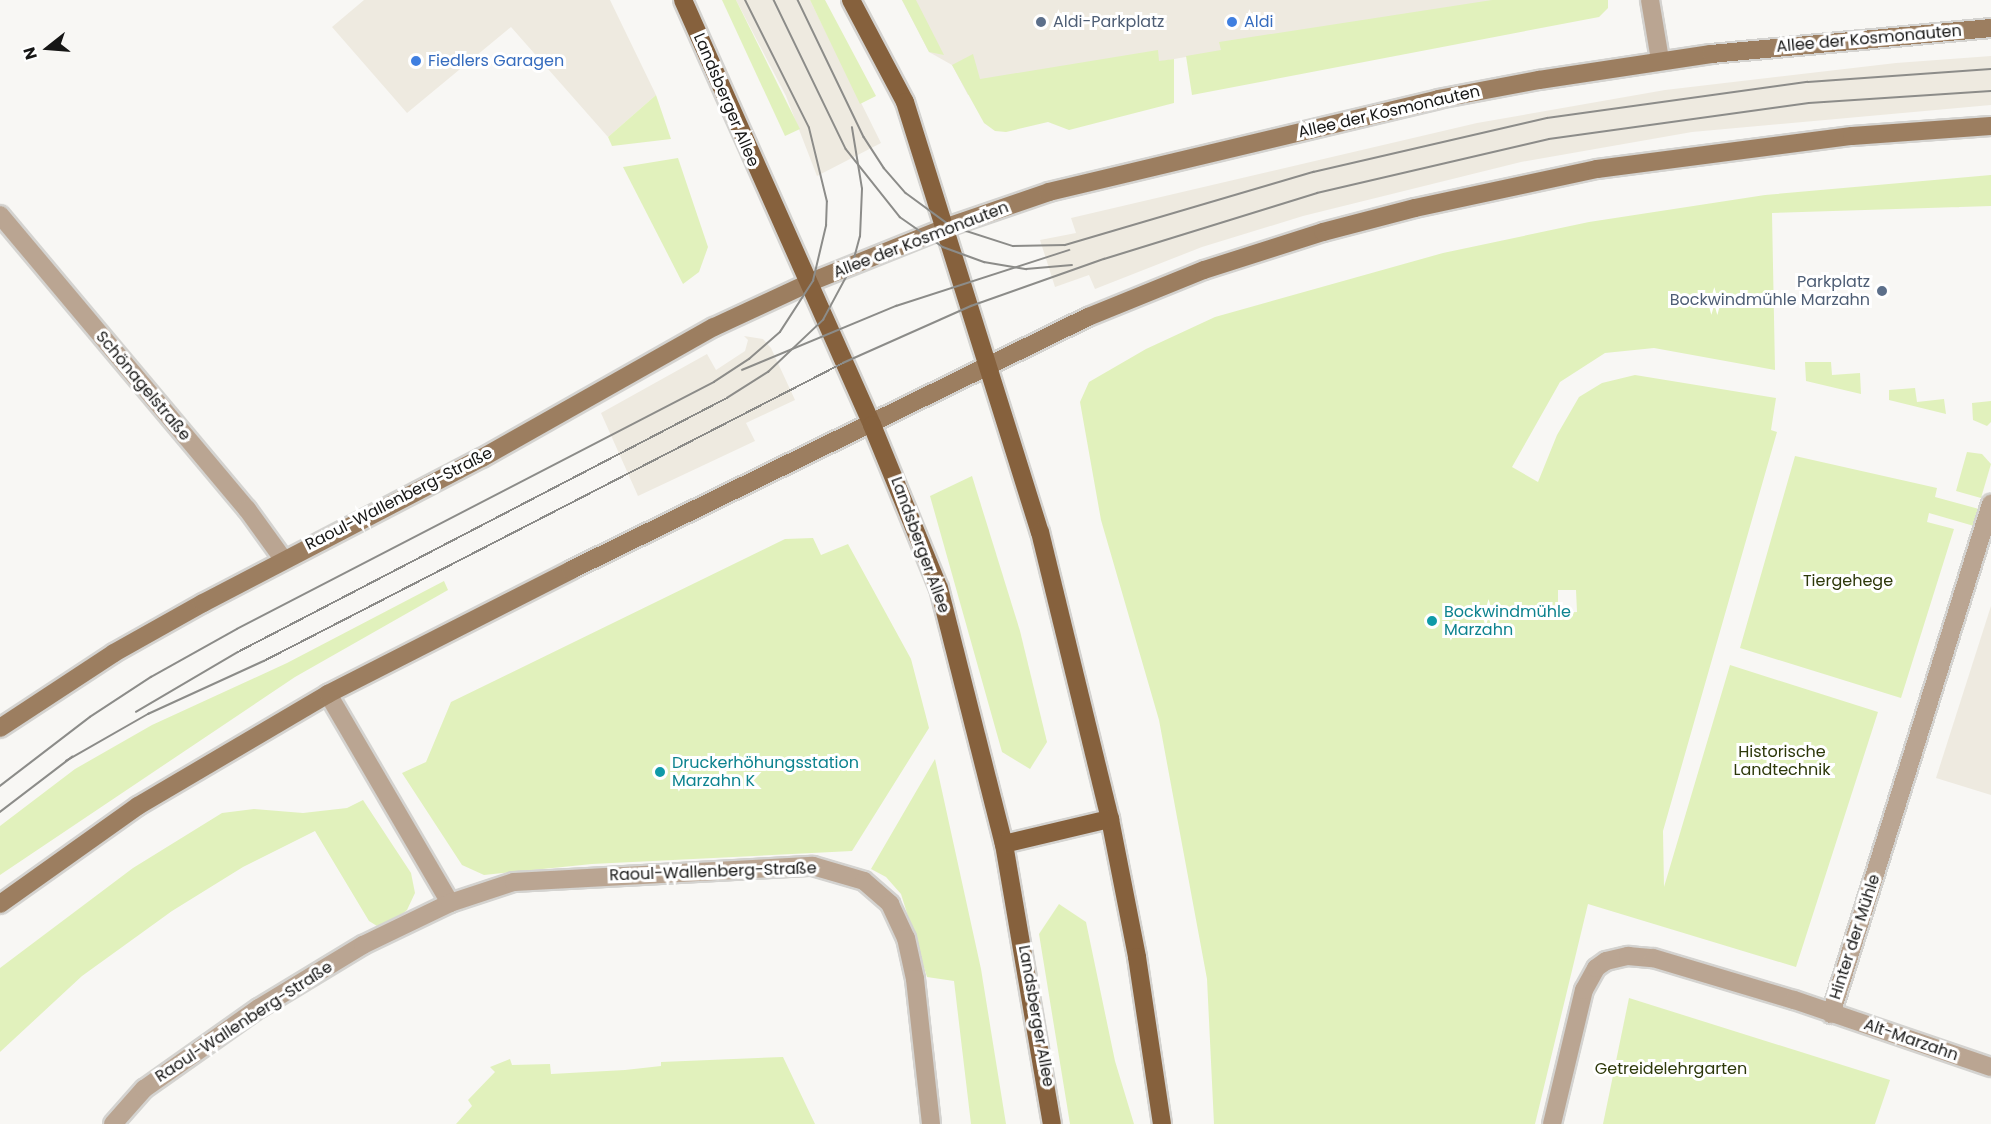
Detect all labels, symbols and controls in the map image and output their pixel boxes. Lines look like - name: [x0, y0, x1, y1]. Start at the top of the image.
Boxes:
- place label: Aldi-Parkplatz: [1053, 12, 1164, 32]
- place label: Aldi: [1244, 12, 1273, 32]
- marker: Aldi-Parkplatz: [1034, 15, 1048, 29]
- marker: Aldi: [1225, 15, 1239, 29]
- north arrow: [18, 18, 78, 78]
- street label: Allee der Kosmonauten: [1776, 21, 1962, 57]
- street label: Landsberger Allee: [689, 30, 763, 170]
- text: N: [18, 44, 43, 63]
- place label: Fiedlers Garagen: [428, 51, 564, 71]
- marker: Fiedlers Garagen: [409, 54, 423, 68]
- street label: Allee der Kosmonauten: [1296, 82, 1482, 142]
- street label: Allee der Kosmonauten: [831, 198, 1011, 282]
- place label: Parkplatz Bockwindmühle Marzahn: [1670, 272, 1870, 310]
- marker: Parkplatz Bockwindmühle Marzahn: [1875, 284, 1889, 298]
- street label: Schönagelstraße: [92, 327, 194, 445]
- street label: Raoul-Wallenberg-Straße: [302, 443, 496, 555]
- street label: Landsberger Allee: [886, 474, 954, 616]
- park label: Tiergehege: [1803, 571, 1893, 591]
- place label: Bockwindmühle Marzahn: [1444, 602, 1571, 640]
- marker: Bockwindmühle Marzahn: [1425, 614, 1439, 628]
- park label: Historische Landtechnik: [1734, 742, 1830, 780]
- place label: Druckerhöhungsstation Marzahn K: [672, 753, 859, 791]
- marker: Druckerhöhungsstation Marzahn K: [653, 765, 667, 779]
- street label: Raoul-Wallenberg-Straße: [609, 859, 817, 885]
- street label: Hinter der Mühle: [1826, 872, 1884, 1002]
- street label: Landsberger Allee: [1014, 944, 1058, 1088]
- street label: Raoul-Wallenberg-Straße: [152, 957, 336, 1087]
- street label: Alt-Marzahn: [1861, 1015, 1961, 1065]
- park label: Getreidelehrgarten: [1595, 1059, 1747, 1079]

